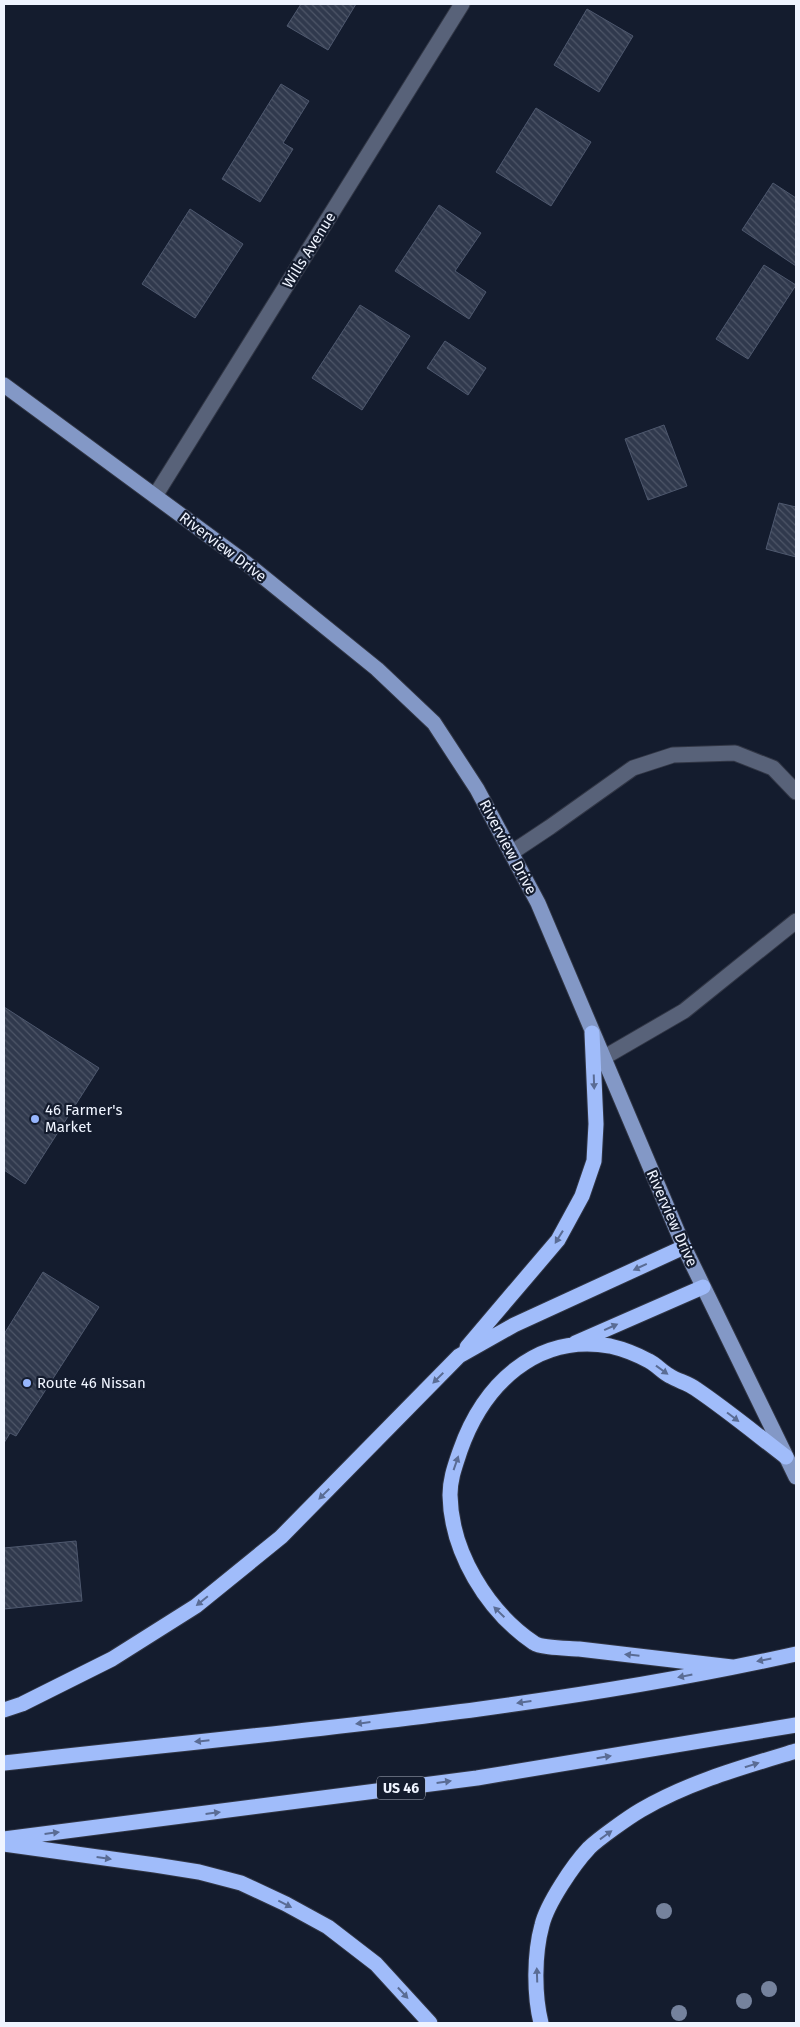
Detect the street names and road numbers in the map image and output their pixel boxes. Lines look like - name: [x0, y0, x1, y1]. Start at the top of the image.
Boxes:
- street label: Wills Avenue: [279, 209, 339, 291]
- street label: Riverview Drive: [176, 508, 270, 586]
- street label: Riverview Drive: [476, 797, 540, 897]
- street label: Riverview Drive: [643, 1167, 701, 1269]
- road number: US 46: [377, 1776, 425, 1800]

